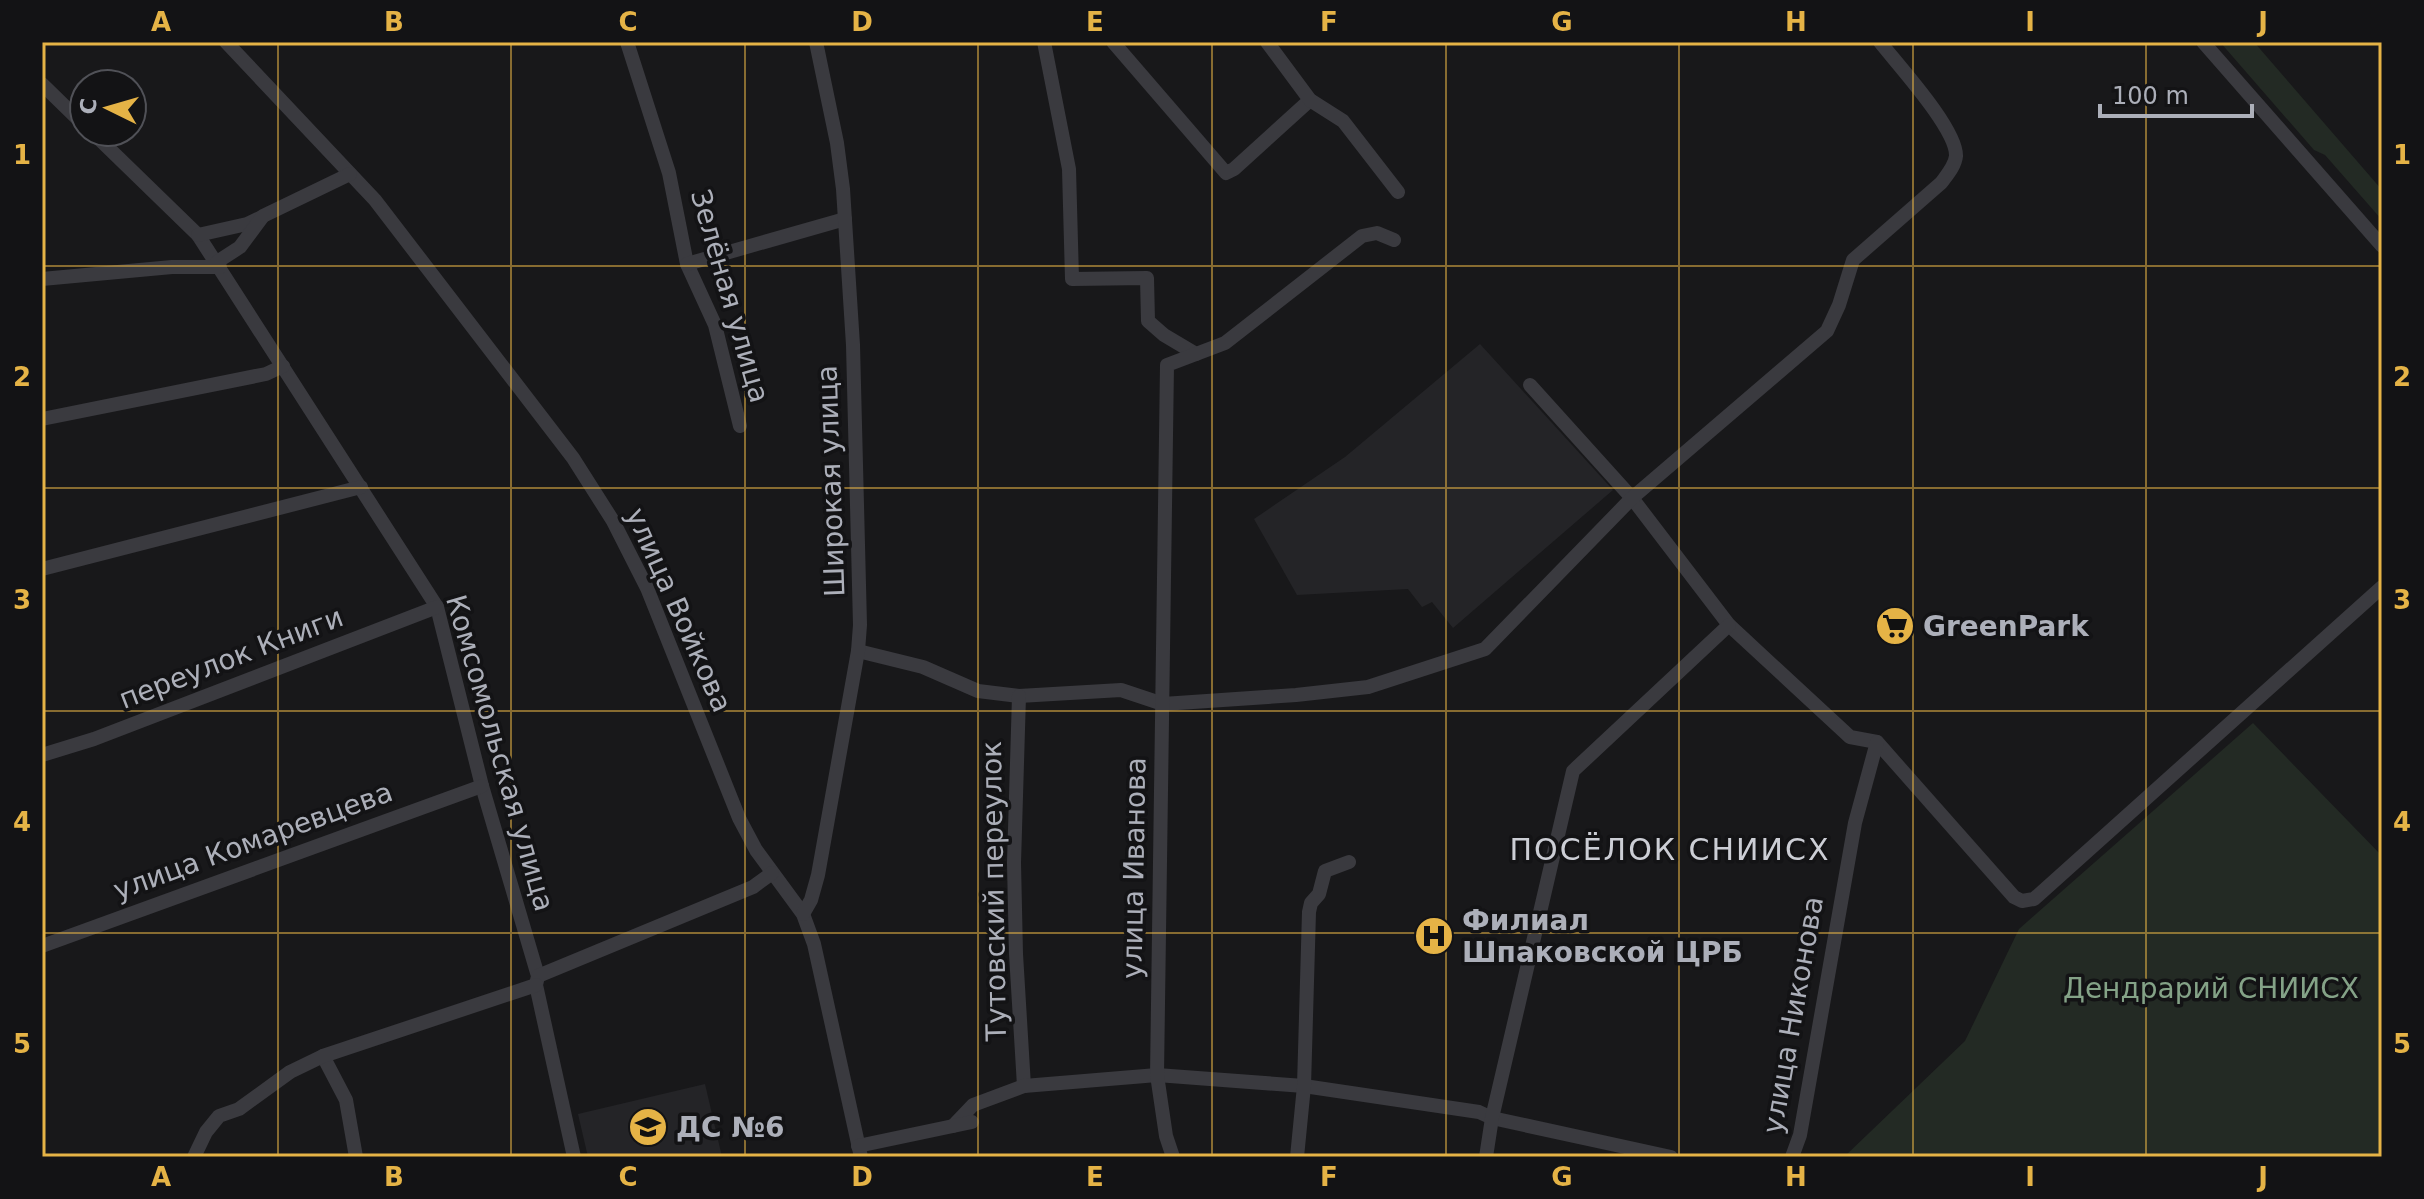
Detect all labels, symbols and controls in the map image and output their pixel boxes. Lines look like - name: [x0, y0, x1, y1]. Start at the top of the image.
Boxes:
- text: A: [151, 7, 171, 37]
- text: B: [384, 7, 404, 37]
- text: C: [618, 7, 638, 37]
- text: D: [851, 7, 873, 37]
- text: E: [1086, 7, 1104, 37]
- text: F: [1320, 7, 1338, 37]
- text: G: [1551, 7, 1573, 37]
- text: H: [1785, 7, 1807, 37]
- text: I: [2025, 7, 2035, 37]
- text: J: [2256, 7, 2268, 37]
- north arrow: [68, 68, 148, 148]
- scale bar: [2100, 68, 2252, 118]
- text: 100 m: [2112, 82, 2189, 110]
- text: С: [75, 97, 102, 115]
- text: 1: [13, 140, 31, 170]
- text: 1: [2393, 140, 2411, 170]
- street label: Зелёная улица: [684, 186, 776, 406]
- text: 2: [13, 362, 31, 392]
- text: 2: [2393, 362, 2411, 392]
- street label: Широкая улица: [810, 365, 852, 597]
- street label: улица Войкова: [619, 503, 739, 717]
- text: 3: [13, 585, 31, 615]
- text: 3: [2393, 585, 2411, 615]
- street label: Комсомольская улица: [439, 591, 561, 915]
- street label: переулок Книги: [114, 600, 348, 716]
- supermarket icon: GreenPark: [1874, 605, 1916, 647]
- place label: GreenPark: [1923, 610, 2090, 643]
- street label: Тутовский переулок: [975, 741, 1013, 1042]
- street label: улица Иванова: [1116, 757, 1152, 979]
- street label: улица Комаревцева: [109, 775, 397, 907]
- text: 4: [13, 807, 31, 837]
- text: 4: [2393, 807, 2411, 837]
- district label: ПОСЁЛОК СНИИСХ: [1510, 832, 1830, 867]
- street label: улица Никонова: [1756, 894, 1830, 1136]
- place label: Филиал Шпаковской ЦРБ: [1462, 904, 1743, 969]
- hospital icon: Филиал Шпаковской ЦРБ: [1413, 915, 1455, 957]
- park label: Дендрарий СНИИСХ: [2063, 972, 2359, 1005]
- text: 5: [13, 1029, 31, 1059]
- text: 5: [2393, 1029, 2411, 1059]
- school or university icon: ДС №6: [627, 1106, 669, 1148]
- place label: ДС №6: [676, 1111, 784, 1144]
- text: A: [151, 1162, 171, 1192]
- text: B: [384, 1162, 404, 1192]
- text: C: [618, 1162, 638, 1192]
- text: D: [851, 1162, 873, 1192]
- text: E: [1086, 1162, 1104, 1192]
- text: F: [1320, 1162, 1338, 1192]
- text: G: [1551, 1162, 1573, 1192]
- text: H: [1785, 1162, 1807, 1192]
- text: I: [2025, 1162, 2035, 1192]
- text: J: [2256, 1162, 2268, 1192]

